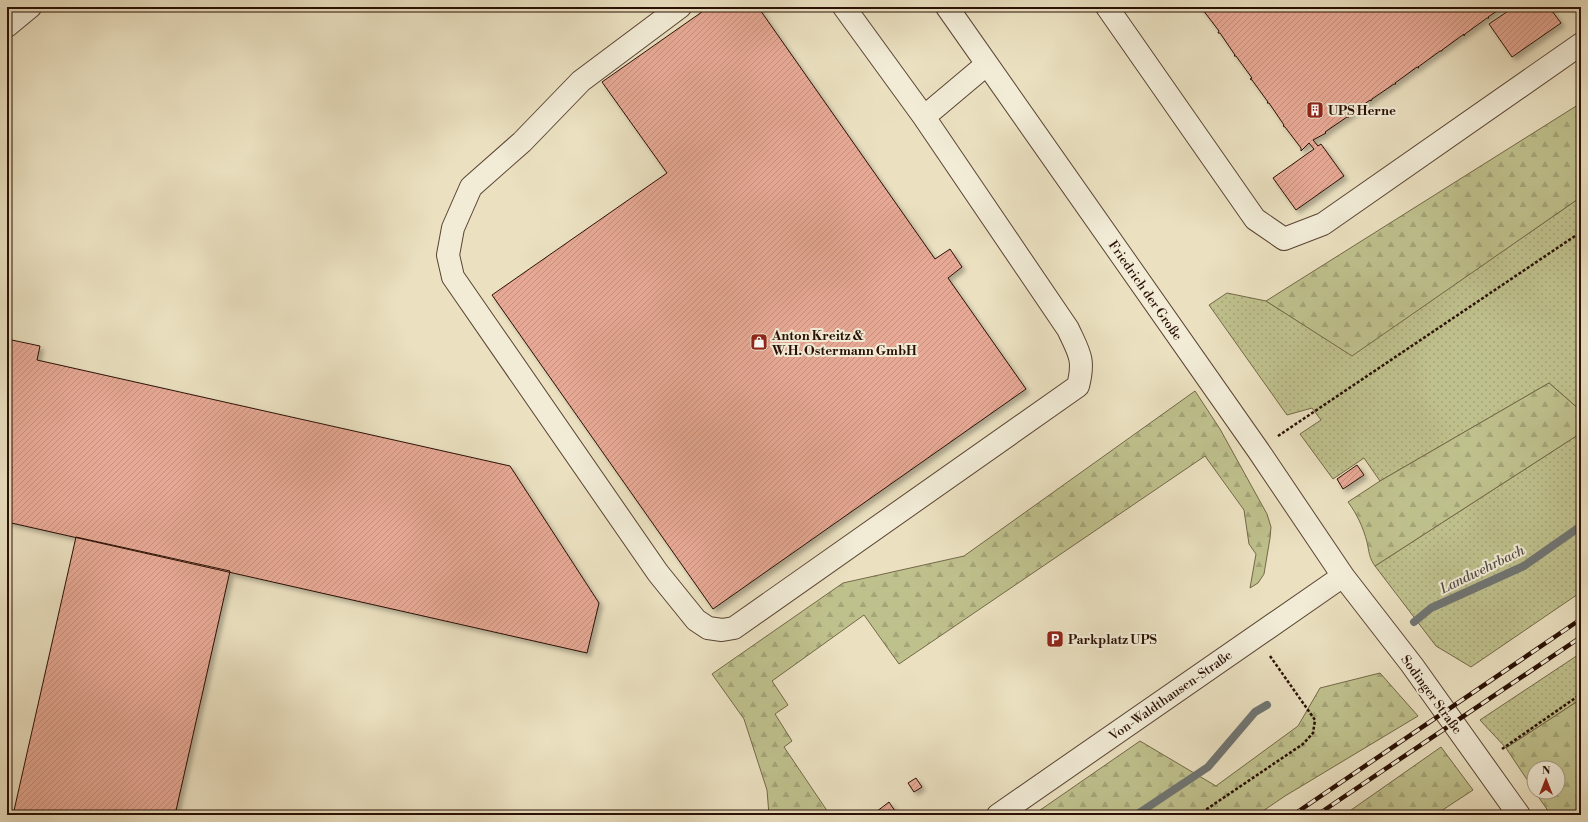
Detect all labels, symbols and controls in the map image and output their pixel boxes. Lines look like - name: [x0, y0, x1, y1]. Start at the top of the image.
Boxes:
- building icon: UPS Herne: [1305, 100, 1325, 120]
- place label: UPS Herne: [1328, 103, 1396, 119]
- street label: Friedrich der Große: [1105, 238, 1186, 344]
- place label: Anton Kreitz & W.H. Ostermann GmbH: [771, 328, 917, 359]
- shop icon: Anton Kreitz & W.H. Ostermann GmbH: [749, 332, 769, 352]
- water label: Landwehrbach: [1436, 542, 1528, 599]
- parking icon: Parkplatz UPS: [1045, 629, 1065, 649]
- place label: Parkplatz UPS: [1068, 632, 1158, 648]
- street label: Von-Waldthausen-Straße: [1105, 647, 1236, 745]
- street label: Sodinger Straße: [1397, 652, 1465, 738]
- north arrow: [1526, 760, 1566, 800]
- text: N: [1542, 764, 1551, 778]

